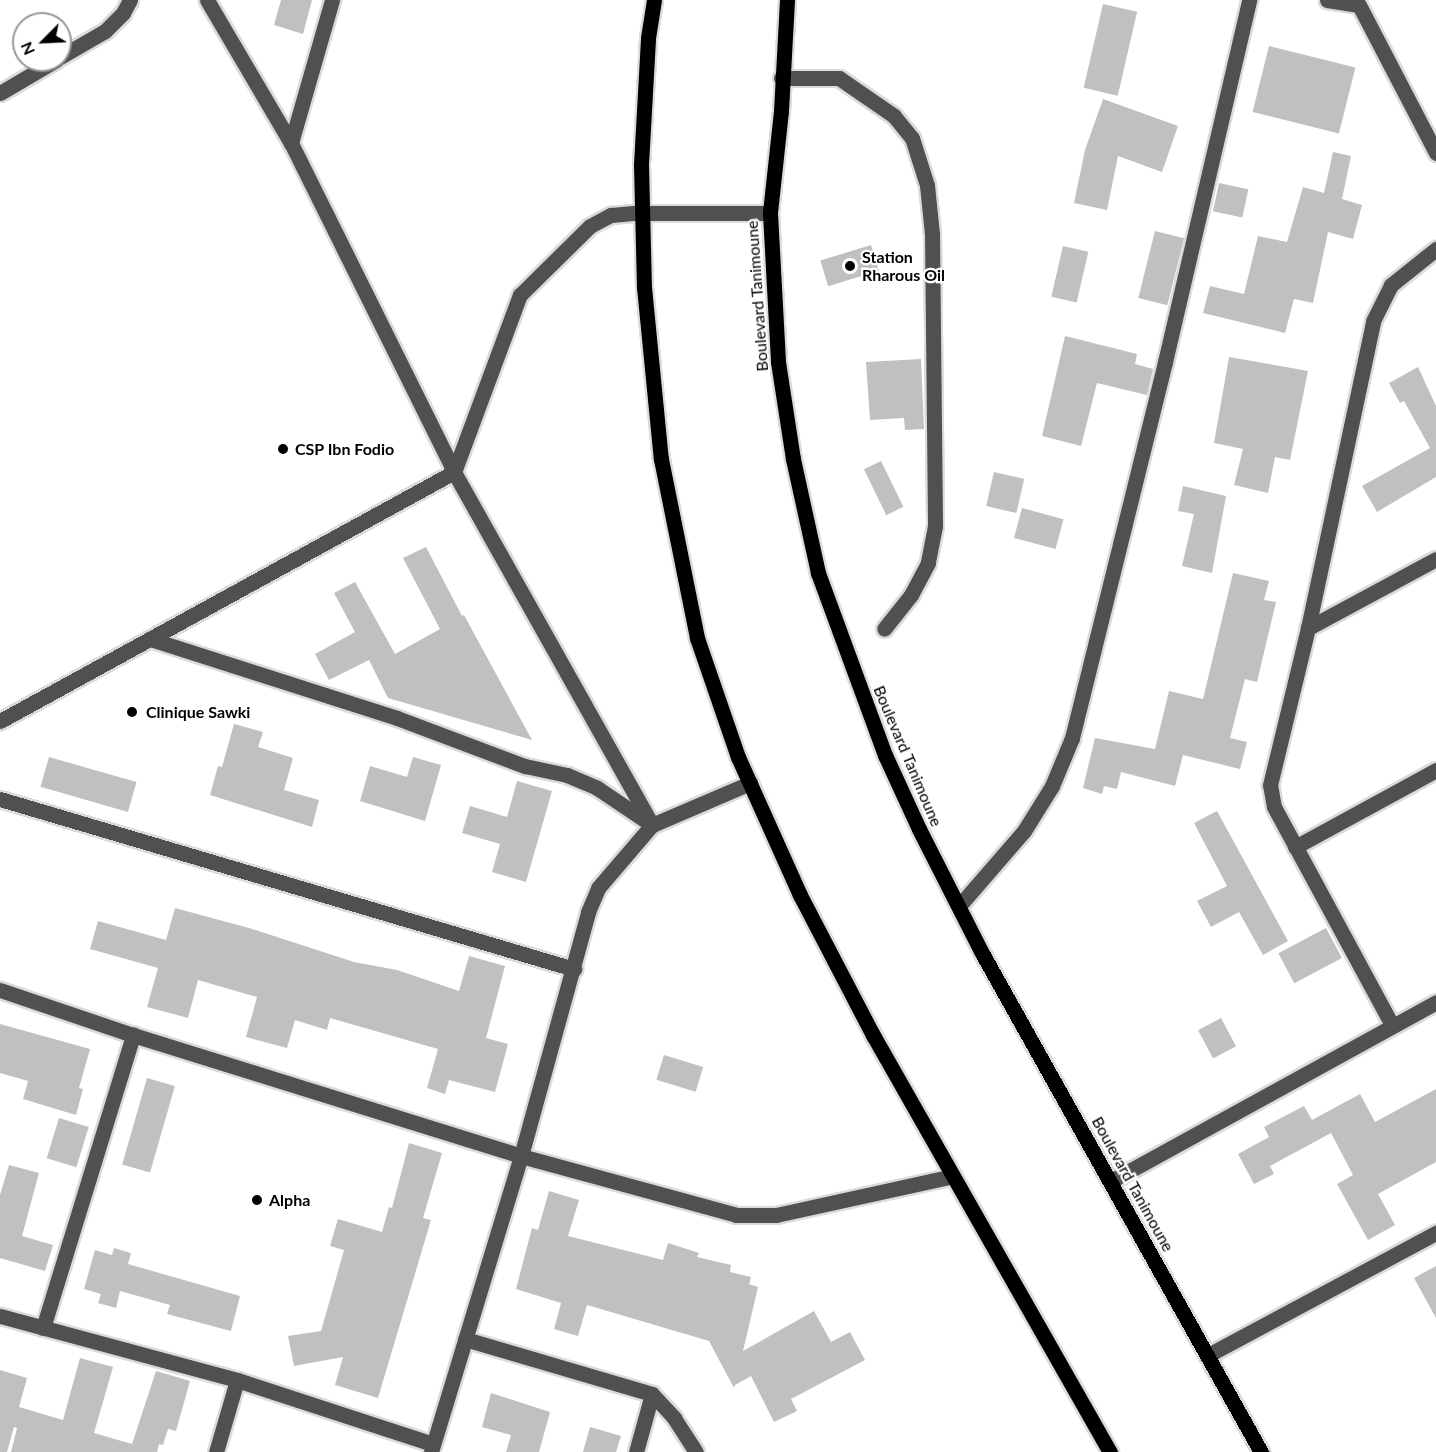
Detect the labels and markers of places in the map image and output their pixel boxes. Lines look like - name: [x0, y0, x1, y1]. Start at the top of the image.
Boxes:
- place label: Station Rharous Oil: [862, 247, 945, 285]
- marker: Station Rharous Oil: [843, 259, 857, 273]
- place label: CSP Ibn Fodio: [295, 439, 395, 459]
- marker: CSP Ibn Fodio: [276, 442, 290, 456]
- place label: Clinique Sawki: [146, 702, 250, 722]
- marker: Clinique Sawki: [123, 703, 141, 721]
- place label: Alpha: [269, 1190, 310, 1210]
- marker: Alpha: [250, 1193, 264, 1207]

